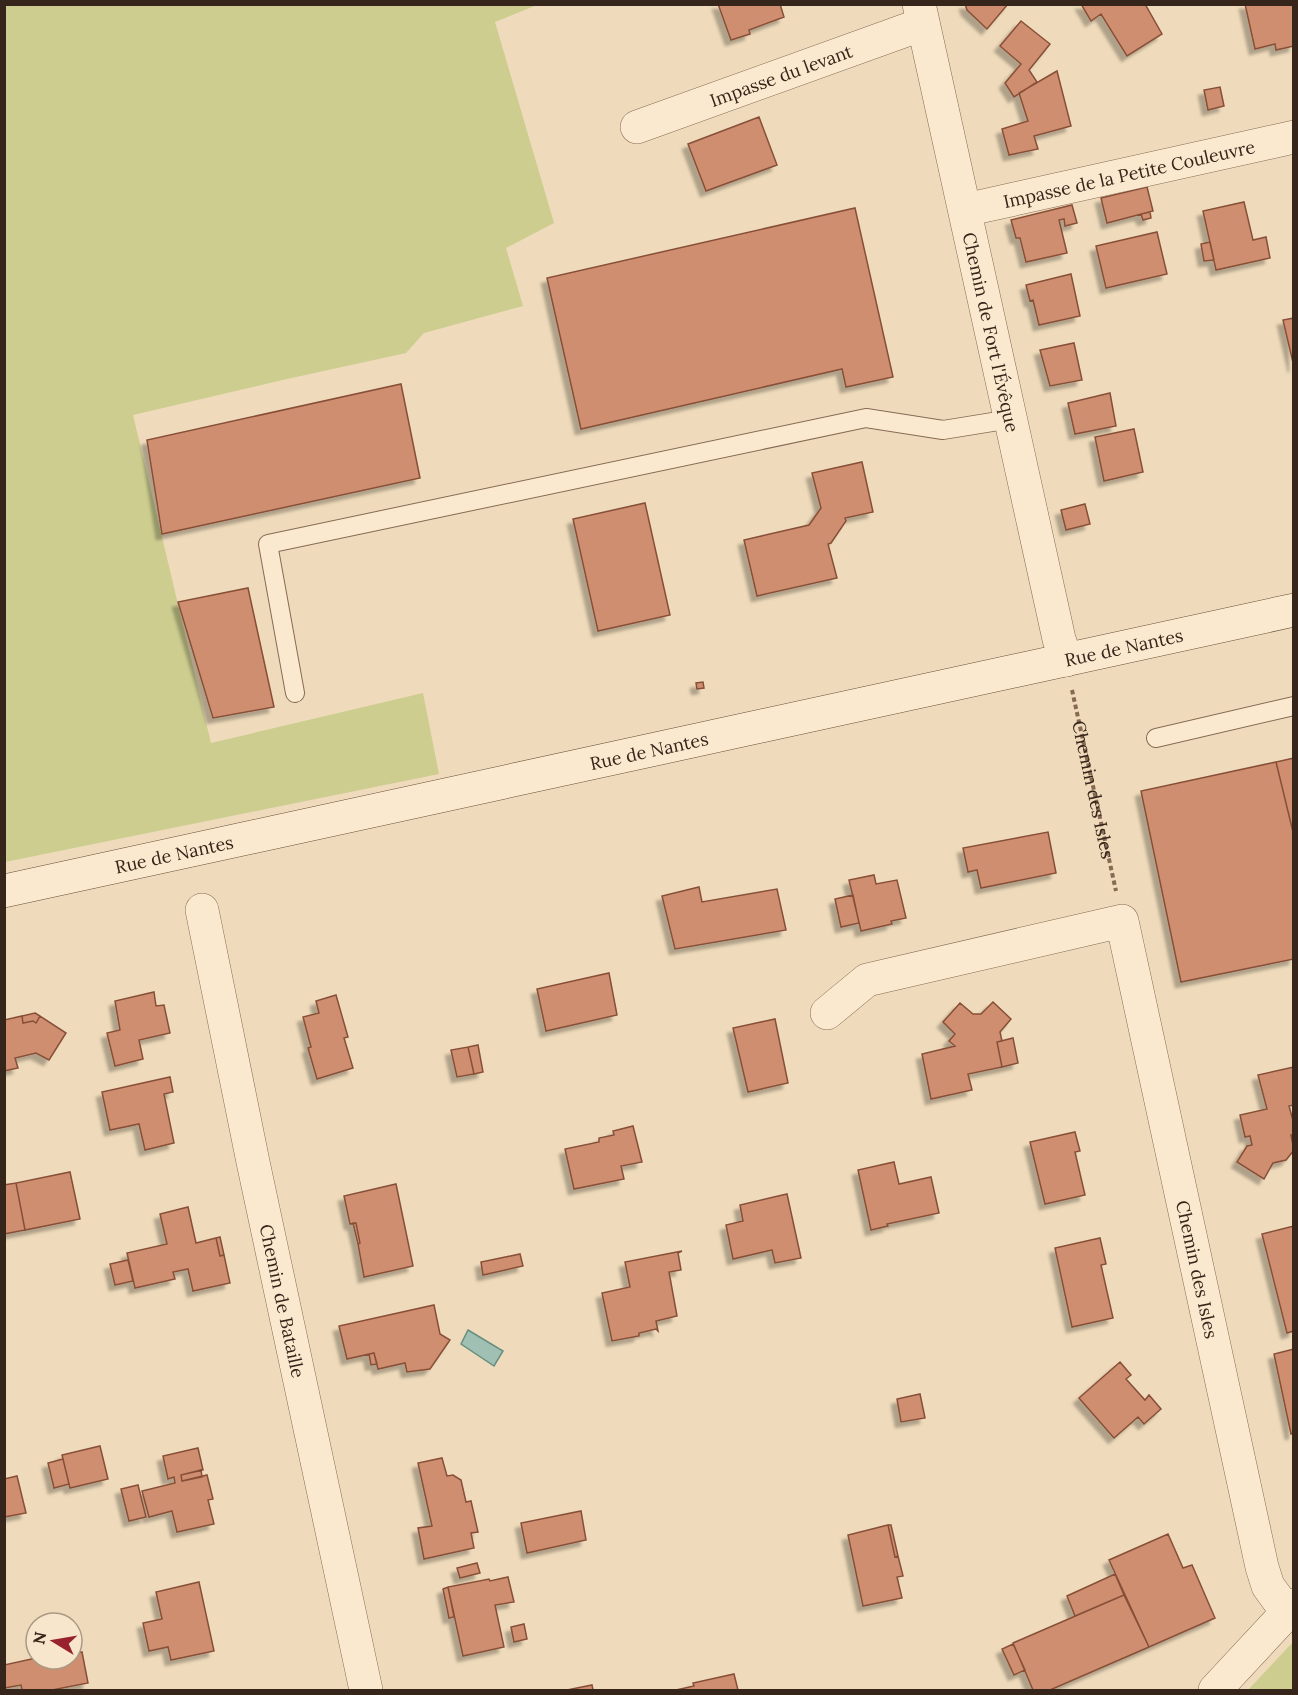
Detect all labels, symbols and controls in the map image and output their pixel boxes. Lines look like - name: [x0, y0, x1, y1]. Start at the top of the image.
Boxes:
- street label: Impasse du levant: [706, 39, 855, 111]
- street label: Impasse de la Petite Couleuvre: [1001, 134, 1257, 213]
- street label: Chemin de Fort l'Évêque: [958, 230, 1025, 435]
- street label: Rue de Nantes: [1062, 623, 1185, 671]
- street label: Chemin des Isles: [1068, 718, 1120, 861]
- street label: Rue de Nantes: [588, 726, 710, 775]
- street label: Rue de Nantes: [113, 830, 235, 878]
- street label: Chemin des Isles: [1171, 1198, 1224, 1341]
- street label: Chemin de Bataille: [255, 1222, 310, 1380]
- north arrow: [24, 1611, 84, 1671]
- text: N: [28, 1630, 50, 1646]

